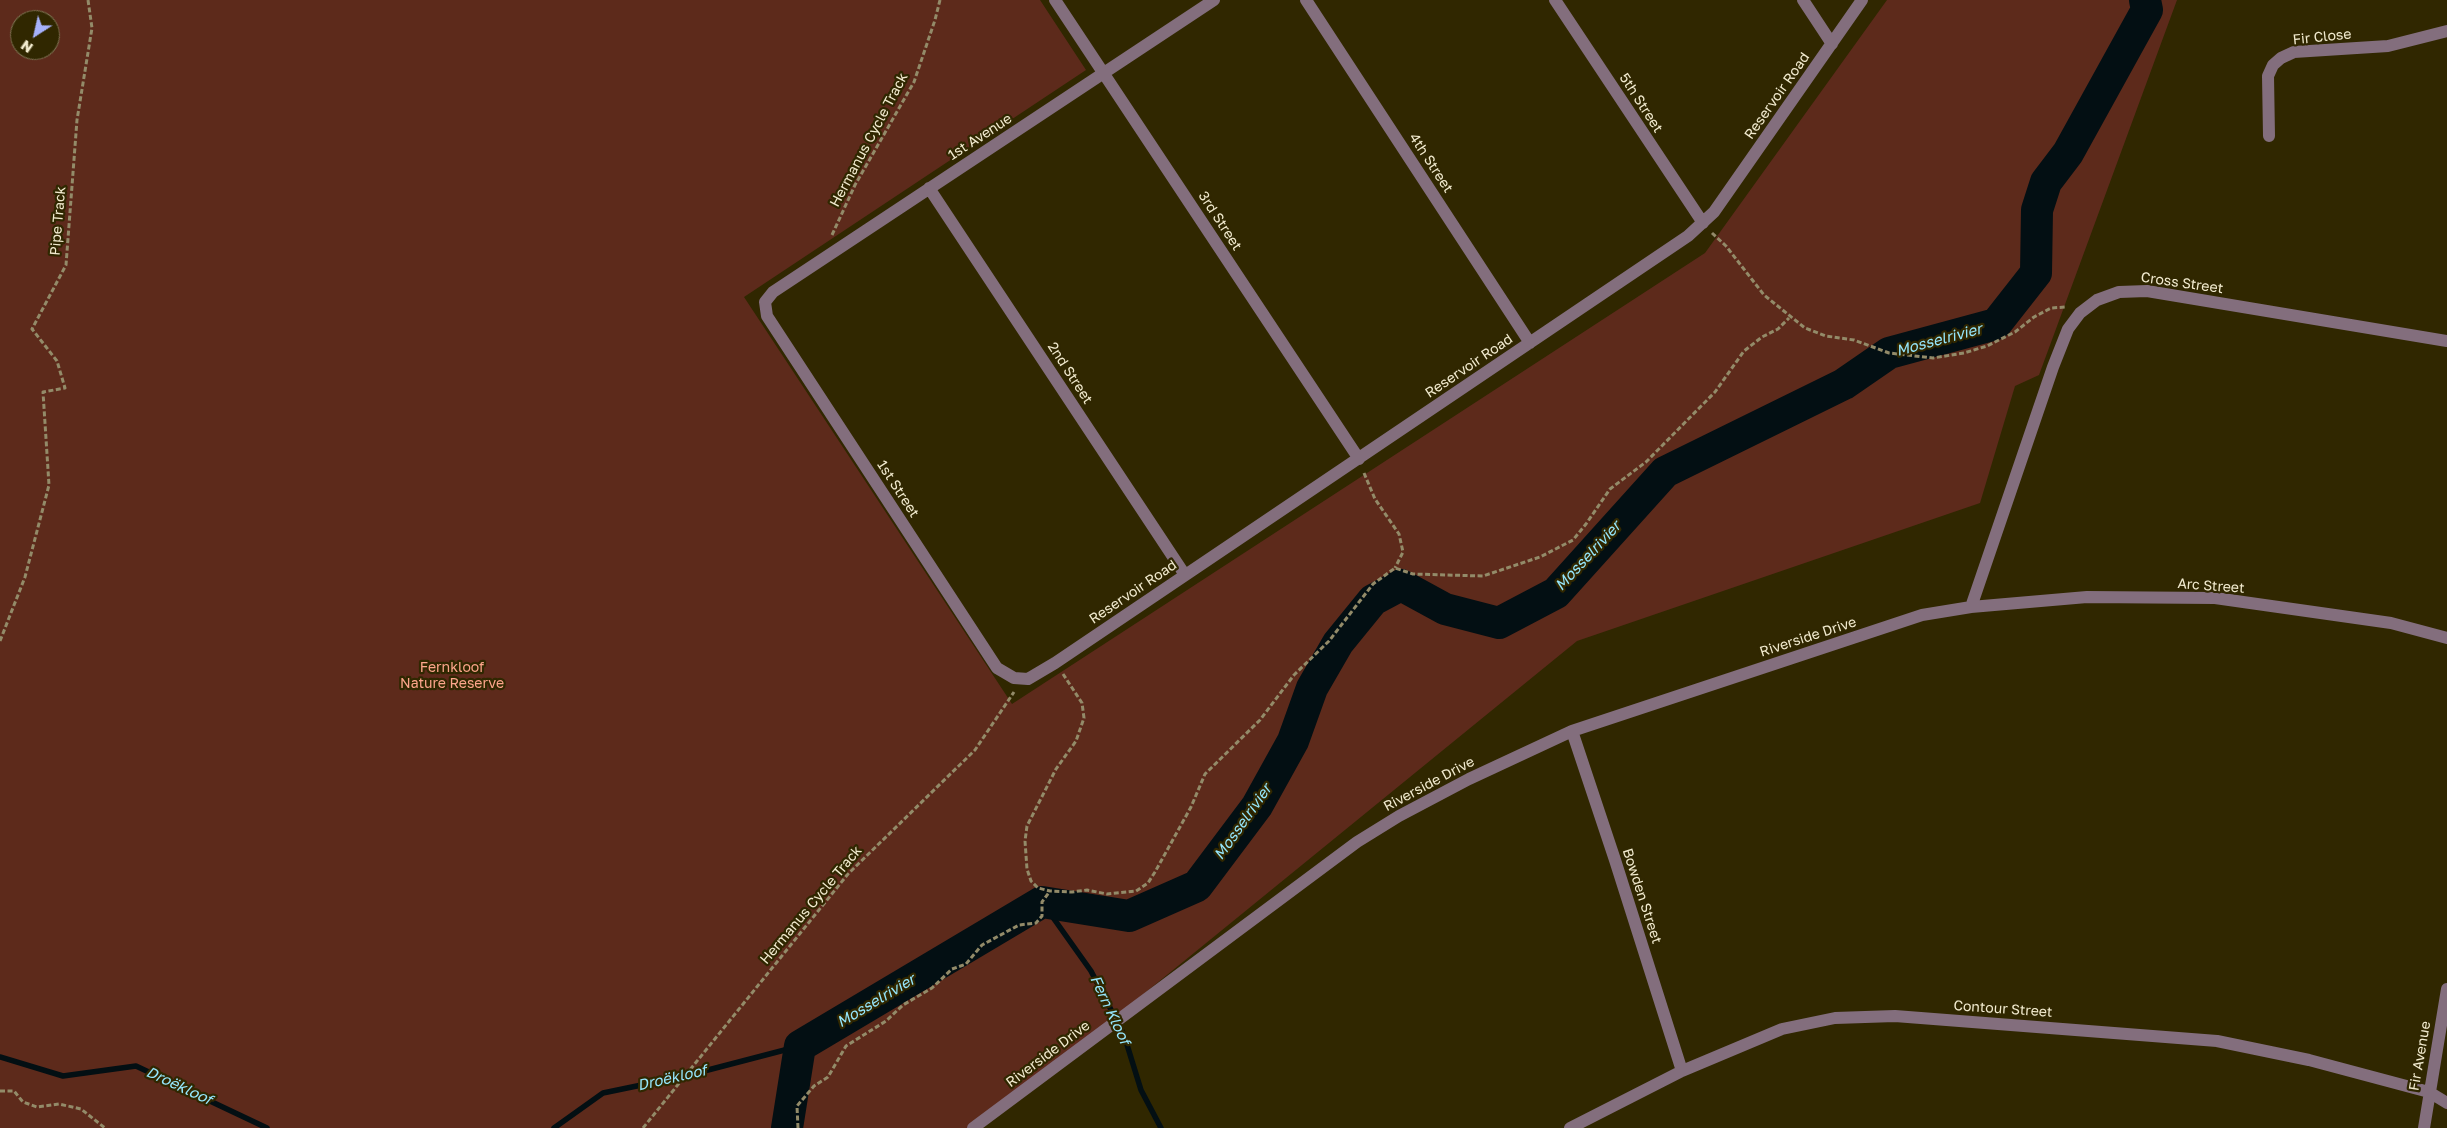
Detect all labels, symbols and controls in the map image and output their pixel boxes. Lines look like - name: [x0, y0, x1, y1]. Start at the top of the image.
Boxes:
- north arrow: [10, 10, 60, 60]
- street label: Fir Close: [2292, 26, 2352, 48]
- text: N: [17, 37, 36, 57]
- street label: Reservoir Road: [1741, 49, 1813, 143]
- street label: Hermanus Cycle Track: [827, 70, 911, 210]
- street label: 5th Street: [1616, 70, 1666, 136]
- street label: 1st Avenue: [945, 110, 1015, 164]
- street label: 4th Street: [1406, 130, 1456, 196]
- street label: Pipe Track: [47, 186, 69, 256]
- street label: 3rd Street: [1195, 188, 1245, 254]
- street label: Cross Street: [2140, 269, 2224, 297]
- water label: Mosselrivier: [1894, 320, 1984, 360]
- street label: Reservoir Road: [1422, 331, 1516, 401]
- street label: 2nd Street: [1044, 339, 1096, 407]
- street label: 1st Street: [873, 457, 923, 521]
- water label: Mosselrivier: [1551, 518, 1625, 594]
- street label: Reservoir Road: [1086, 557, 1180, 627]
- street label: Arc Street: [2177, 575, 2245, 597]
- street label: Riverside Drive: [1758, 613, 1858, 661]
- park label: Fernkloof Nature Reserve: [400, 660, 504, 692]
- street label: Riverside Drive: [1381, 753, 1477, 815]
- water label: Mosselrivier: [1210, 781, 1276, 863]
- street label: Hermanus Cycle Track: [757, 842, 865, 968]
- street label: Bowden Street: [1619, 846, 1665, 946]
- water label: Mosselrivier: [834, 971, 918, 1031]
- water label: Fern Kloof: [1086, 972, 1134, 1048]
- street label: Contour Street: [1953, 997, 2053, 1021]
- street label: Riverside Drive: [1003, 1017, 1093, 1091]
- street label: Fir Avenue: [2406, 1020, 2434, 1092]
- water label: Droëkloof: [636, 1061, 708, 1095]
- water label: Droëkloof: [143, 1063, 215, 1109]

